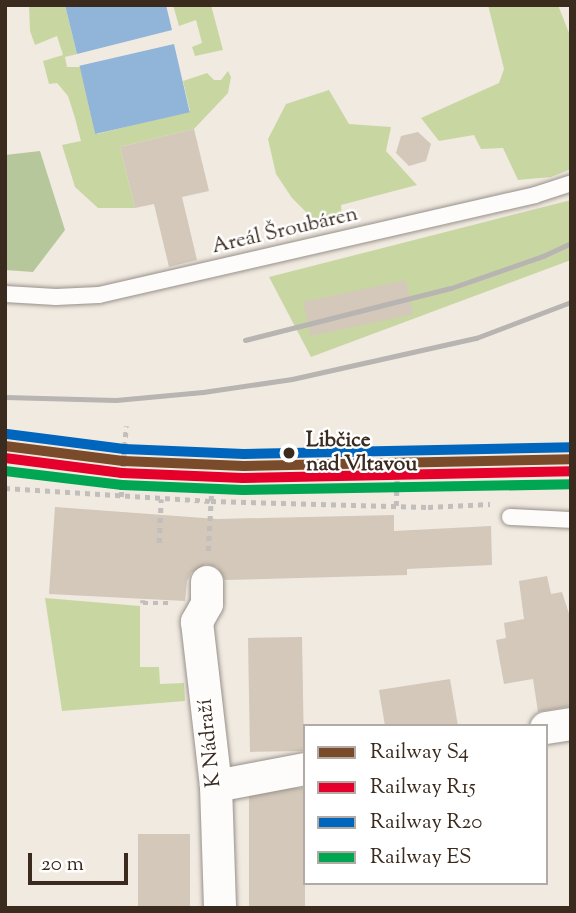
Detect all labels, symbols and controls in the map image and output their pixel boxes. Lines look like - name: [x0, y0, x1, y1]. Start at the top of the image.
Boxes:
- street label: Areál Šroubáren: [210, 202, 360, 260]
- place label: Libčice nad Vltavou: [306, 428, 417, 478]
- marker: Libčice nad Vltavou: [278, 442, 300, 464]
- street label: K Nádraží: [193, 698, 227, 788]
- legend: [303, 724, 548, 885]
- text: Railway S4: [370, 738, 469, 768]
- text: Railway R15: [370, 773, 476, 803]
- text: Railway R20: [370, 808, 482, 838]
- scale bar: [32, 839, 131, 883]
- text: Railway ES: [370, 843, 472, 873]
- text: 20 m: [41, 850, 84, 880]

